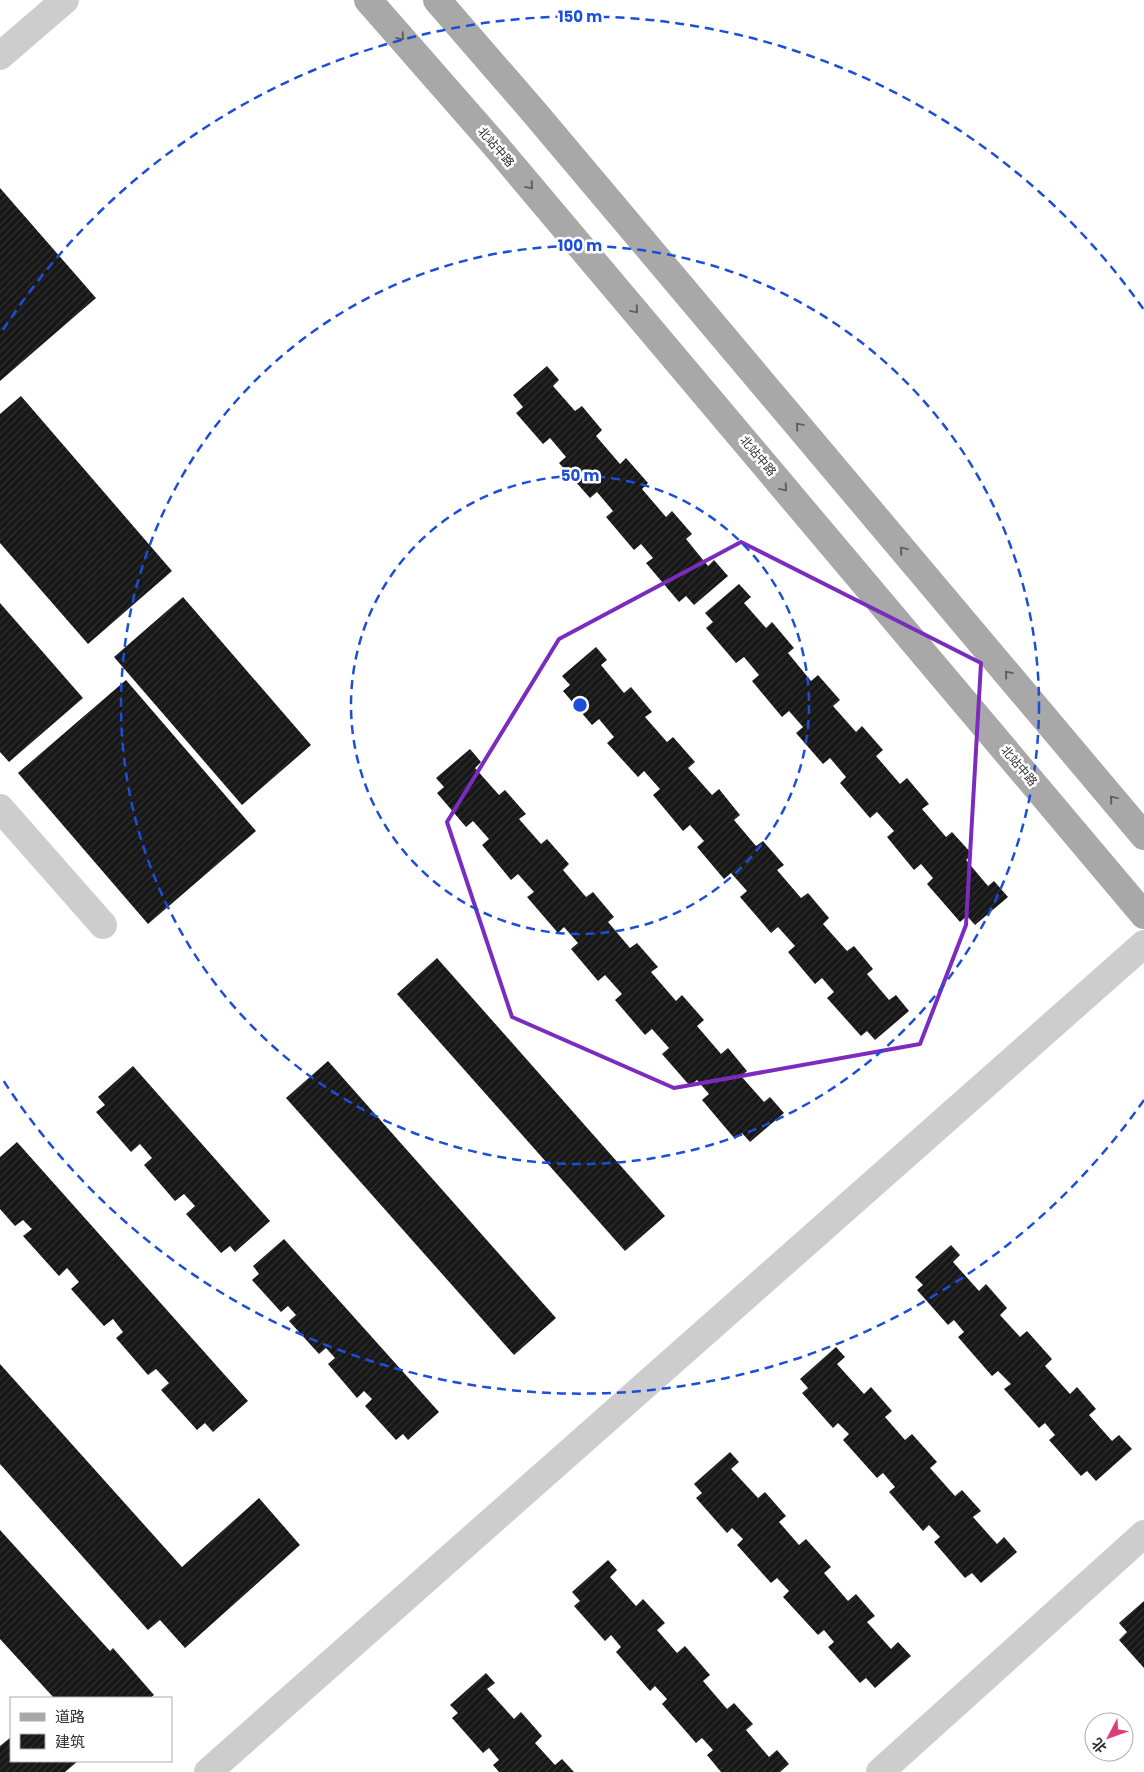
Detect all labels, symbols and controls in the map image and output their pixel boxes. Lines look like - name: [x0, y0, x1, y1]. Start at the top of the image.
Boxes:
- text: 150 m: [558, 6, 602, 27]
- one-way arrow: [395, 31, 404, 40]
- street label: 北站中路: [474, 123, 519, 170]
- one-way arrow: [524, 180, 532, 189]
- text: 100 m: [558, 235, 602, 256]
- one-way arrow: [629, 305, 638, 314]
- one-way arrow: [795, 422, 804, 431]
- street label: 北站中路: [736, 432, 780, 480]
- text: 50 m: [561, 465, 599, 486]
- one-way arrow: [779, 482, 787, 491]
- one-way arrow: [901, 547, 909, 556]
- one-way arrow: [1005, 671, 1014, 680]
- centre of rings: [571, 696, 589, 714]
- street label: 北站中路: [997, 742, 1041, 790]
- one-way arrow: [1109, 795, 1118, 804]
- legend: [10, 1697, 172, 1762]
- text: 道路: [55, 1706, 85, 1727]
- north arrow: [1084, 1712, 1134, 1762]
- text: 建筑: [55, 1731, 85, 1752]
- text: 北: [1087, 1734, 1111, 1757]

